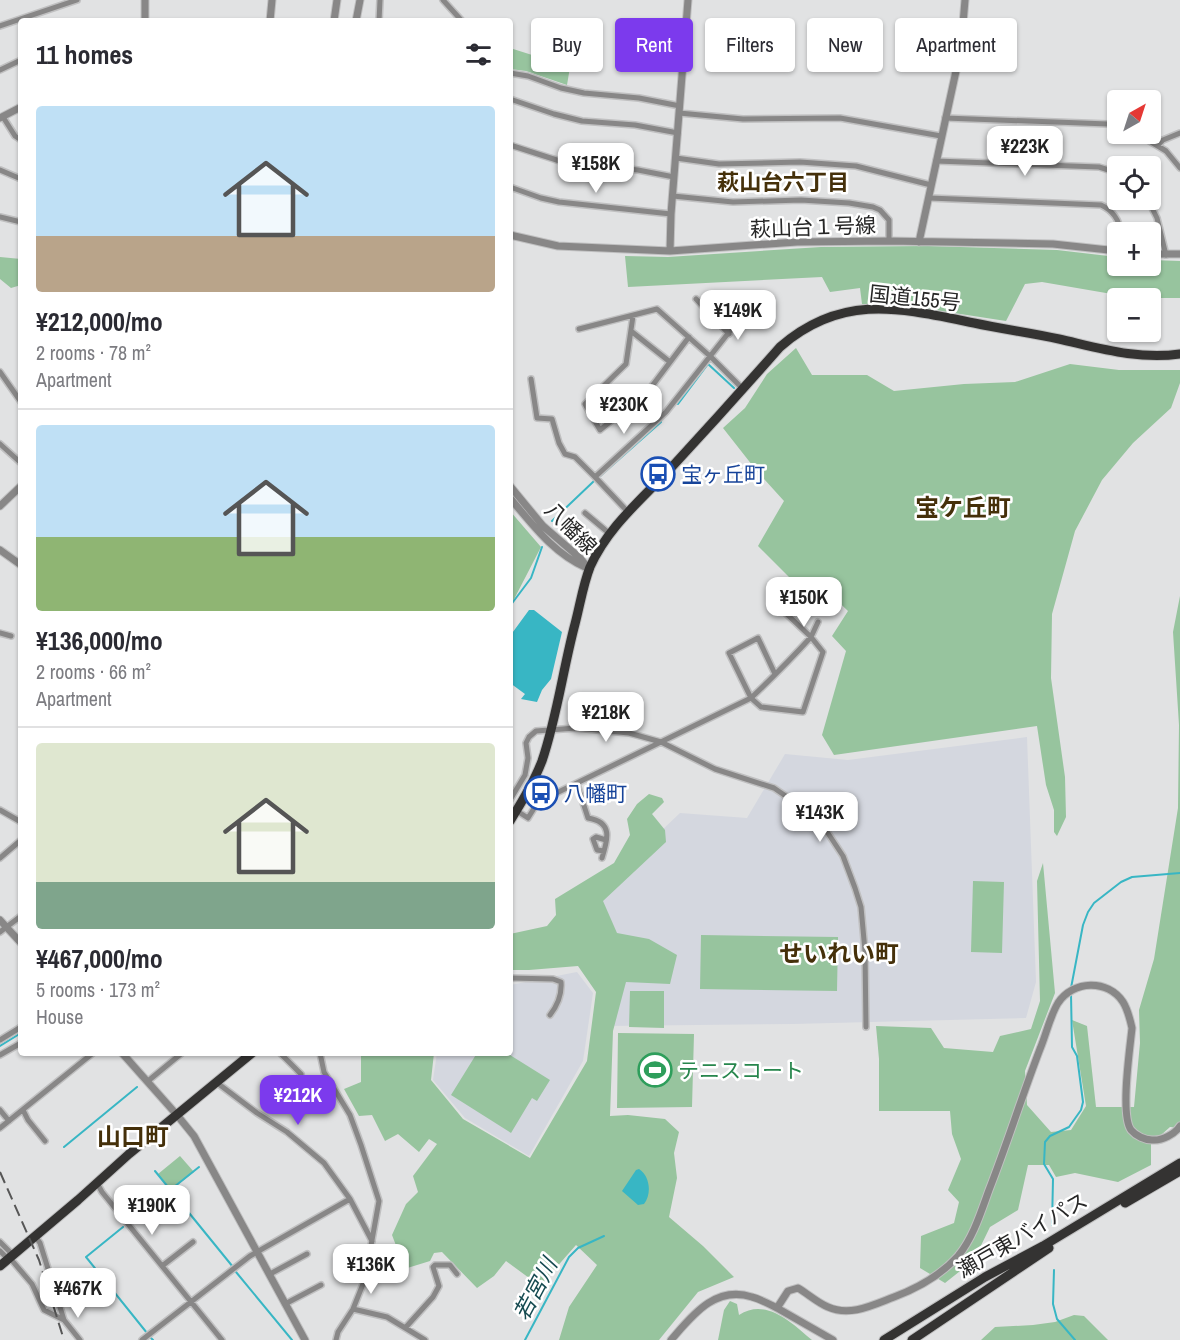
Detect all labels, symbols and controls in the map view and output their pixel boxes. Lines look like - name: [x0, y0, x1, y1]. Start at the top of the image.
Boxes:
- chip: Buy: [531, 18, 603, 72]
- chip: Rent: [615, 18, 693, 72]
- chip: Filters: [705, 18, 795, 72]
- chip: New: [807, 18, 883, 72]
- chip: Apartment: [895, 18, 1017, 72]
- text: 11 homes: [36, 37, 133, 72]
- icon: filters: [462, 38, 495, 71]
- north arrow: [1107, 90, 1161, 144]
- map controls: [1107, 90, 1161, 342]
- pin: ¥223K: [983, 126, 1067, 177]
- text: ¥223K: [1001, 132, 1049, 159]
- pin: ¥158K: [554, 143, 638, 194]
- icon: home: [212, 145, 320, 253]
- text: ¥158K: [572, 149, 620, 176]
- button: locate: [1107, 156, 1161, 210]
- district label: 萩山台六丁目: [717, 167, 849, 197]
- street label: 萩山台１号線: [750, 210, 876, 244]
- button: +: [1107, 222, 1161, 276]
- street label: 国道155号: [868, 279, 962, 317]
- button: −: [1107, 288, 1161, 342]
- pin: ¥149K: [696, 290, 780, 341]
- text: ¥149K: [714, 296, 762, 323]
- text: ¥212,000/mo: [36, 304, 163, 339]
- text: 2 rooms · 78 m²: [36, 339, 151, 366]
- text: Apartment: [36, 366, 112, 393]
- pin: ¥230K: [582, 384, 666, 435]
- text: ¥230K: [600, 390, 648, 417]
- bus stop icon: 宝ヶ丘町: [640, 456, 676, 492]
- place label: 宝ヶ丘町: [681, 460, 765, 489]
- icon: home: [212, 464, 320, 572]
- district label: 宝ケ丘町: [915, 491, 1011, 523]
- street label: 八幡線: [538, 495, 604, 561]
- pin: ¥150K: [762, 577, 846, 628]
- text: ¥150K: [780, 583, 828, 610]
- text: ¥136,000/mo: [36, 623, 163, 658]
- text: 2 rooms · 66 m²: [36, 658, 151, 685]
- text: Apartment: [36, 685, 112, 712]
- pin: ¥218K: [564, 692, 648, 743]
- text: ¥218K: [582, 698, 630, 725]
- bus stop icon: 八幡町: [523, 775, 559, 811]
- place label: 八幡町: [564, 779, 627, 808]
- icon: home: [212, 782, 320, 890]
- pin: ¥143K: [778, 792, 862, 843]
- text: ¥143K: [796, 798, 844, 825]
- district label: せいれい町: [779, 937, 899, 969]
- text: ¥467,000/mo: [36, 941, 163, 976]
- text: 5 rooms · 173 m²: [36, 976, 160, 1003]
- text: House: [36, 1003, 83, 1030]
- sports icon: テニスコート: [637, 1052, 673, 1088]
- place label: テニスコート: [678, 1056, 804, 1085]
- pin: ¥212K: [256, 1075, 340, 1126]
- text: ¥212K: [274, 1081, 322, 1108]
- district label: 山口町: [97, 1120, 169, 1152]
- pin: ¥190K: [110, 1185, 194, 1236]
- street label: 瀬戸東バイパス: [951, 1186, 1093, 1284]
- text: ¥190K: [128, 1191, 176, 1218]
- pin: ¥136K: [329, 1244, 413, 1295]
- text: ¥136K: [347, 1250, 395, 1277]
- water label: 若宮川: [506, 1251, 565, 1325]
- pin: ¥467K: [36, 1268, 120, 1319]
- text: ¥467K: [54, 1274, 102, 1301]

